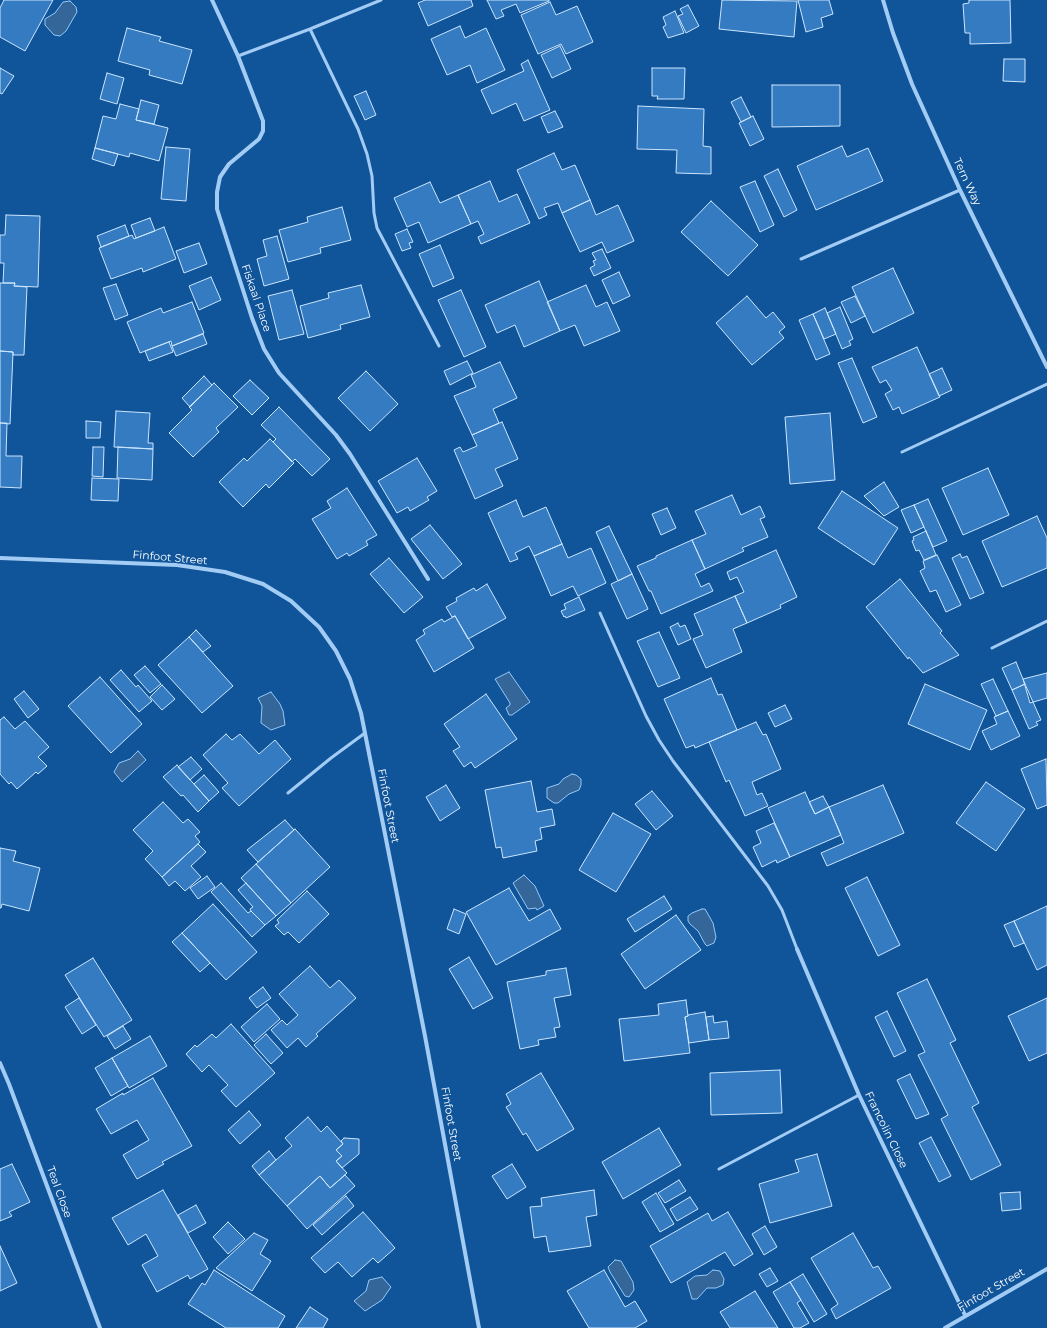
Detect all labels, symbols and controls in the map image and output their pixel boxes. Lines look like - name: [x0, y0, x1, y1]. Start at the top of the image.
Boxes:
- street label: Tern Way: [950, 156, 984, 208]
- street label: Fiskaal Place: [238, 262, 274, 334]
- street label: Finfoot Street: [132, 548, 208, 568]
- street label: Finfoot Street: [374, 768, 402, 844]
- street label: Finfoot Street: [438, 1086, 464, 1162]
- street label: Francolin Close: [862, 1090, 910, 1170]
- street label: Teal Close: [44, 1164, 74, 1220]
- street label: Finfoot Street: [955, 1265, 1027, 1315]

